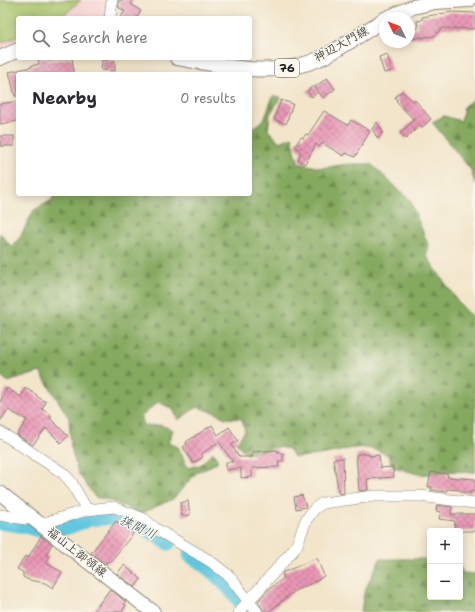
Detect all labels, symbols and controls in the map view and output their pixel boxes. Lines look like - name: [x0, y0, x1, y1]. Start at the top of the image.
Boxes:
- north arrow: [379, 12, 415, 48]
- search box: [16, 16, 252, 60]
- street label: 神辺大門線: [311, 22, 371, 66]
- icon: search: [30, 27, 52, 49]
- text: Search here: [62, 28, 148, 48]
- road number: 76: [275, 59, 299, 77]
- text: Nearby: [32, 87, 97, 109]
- text: 0 results: [180, 90, 236, 107]
- water label: 狭間川: [117, 511, 159, 543]
- street label: 福山上御領線: [44, 524, 110, 580]
- map controls: [427, 528, 463, 600]
- button: +: [427, 528, 463, 564]
- button: −: [427, 564, 463, 600]

